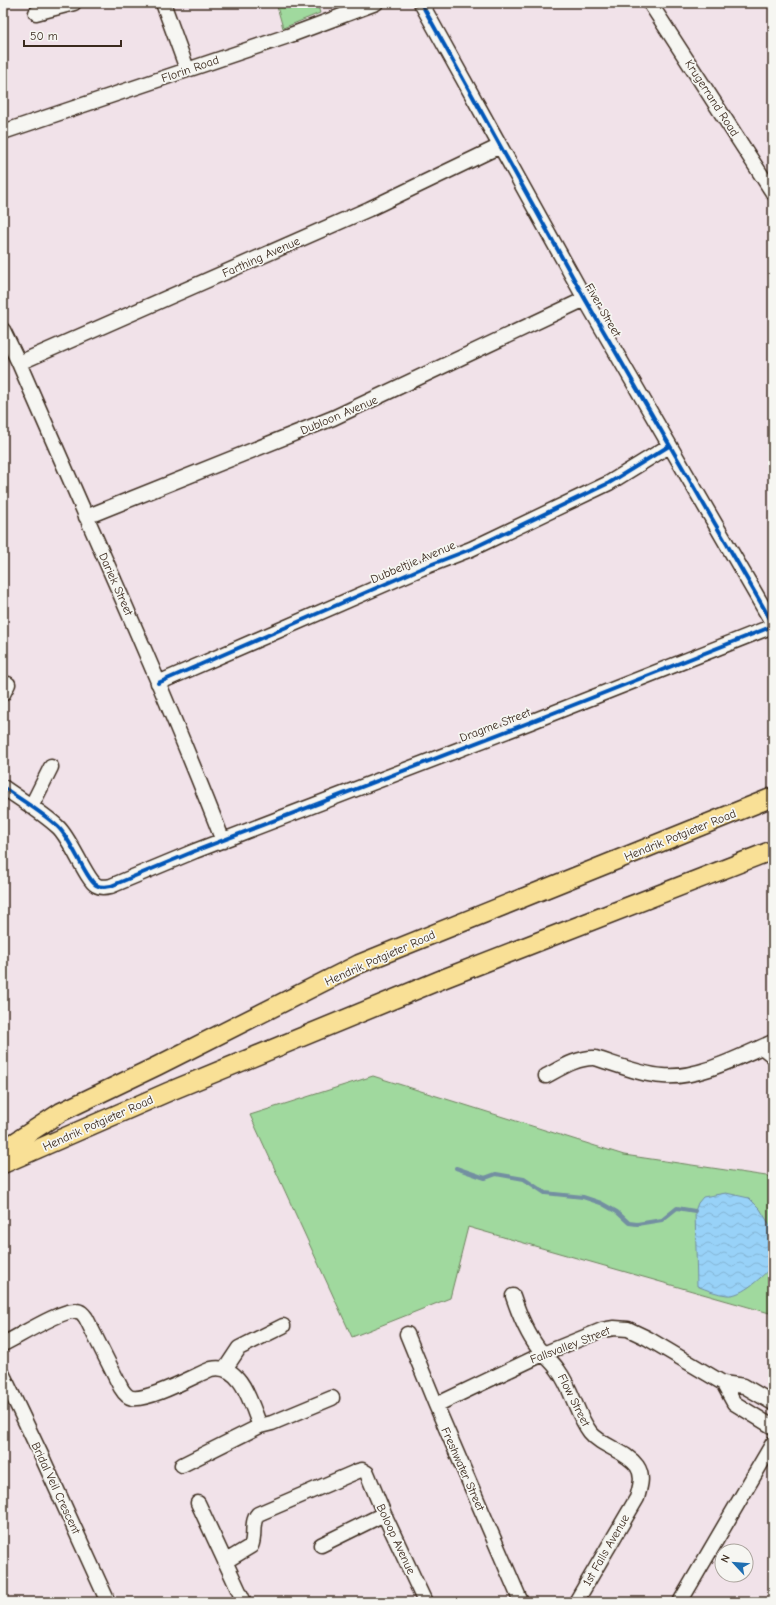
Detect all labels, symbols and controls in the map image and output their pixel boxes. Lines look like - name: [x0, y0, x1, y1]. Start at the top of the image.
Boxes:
- scale bar: [24, 22, 121, 48]
- text: 50 m: [30, 29, 58, 43]
- street label: Florin Road: [159, 53, 221, 85]
- street label: Krugerrand Road: [682, 57, 742, 139]
- street label: Farthing Avenue: [220, 234, 302, 280]
- street label: Fiver Street: [582, 281, 624, 340]
- street label: Dubloon Avenue: [298, 392, 380, 438]
- street label: Dubbeltjie Avenue: [369, 538, 457, 586]
- street label: Dariek Street: [96, 550, 136, 618]
- street label: Dragme Street: [458, 705, 533, 745]
- street label: Hendrik Potgieter Road: [622, 806, 738, 864]
- street label: Hendrik Potgieter Road: [323, 927, 437, 989]
- street label: Hendrik Potgieter Road: [41, 1092, 155, 1154]
- street label: Fallsvalley Street: [528, 1323, 612, 1367]
- street label: Flow Street: [555, 1371, 593, 1429]
- street label: Freshwater Street: [438, 1425, 488, 1513]
- street label: Bridal Veil Crescent: [29, 1440, 84, 1537]
- street label: Boloop Avenue: [374, 1502, 418, 1576]
- street label: 1st Falls Avenue: [580, 1512, 632, 1588]
- north arrow: [714, 1543, 754, 1583]
- text: N: [718, 1553, 733, 1565]

